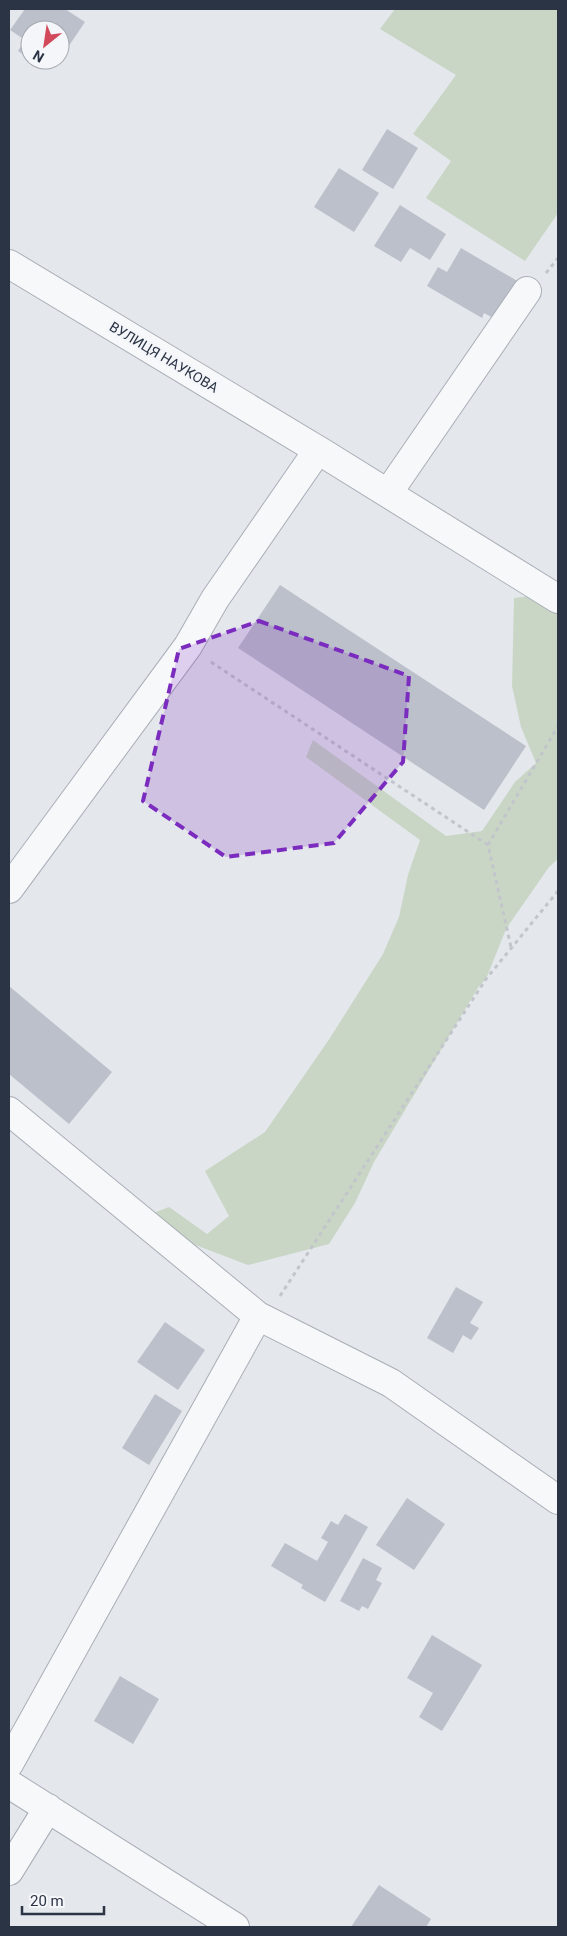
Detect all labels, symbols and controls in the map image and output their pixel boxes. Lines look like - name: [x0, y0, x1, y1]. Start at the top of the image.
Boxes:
- north arrow: [20, 20, 70, 70]
- text: N: [30, 47, 47, 66]
- street label: ВУЛИЦЯ НАУКОВА: [107, 318, 221, 396]
- scale bar: [22, 1884, 105, 1916]
- text: 20 m: [30, 1892, 64, 1910]

